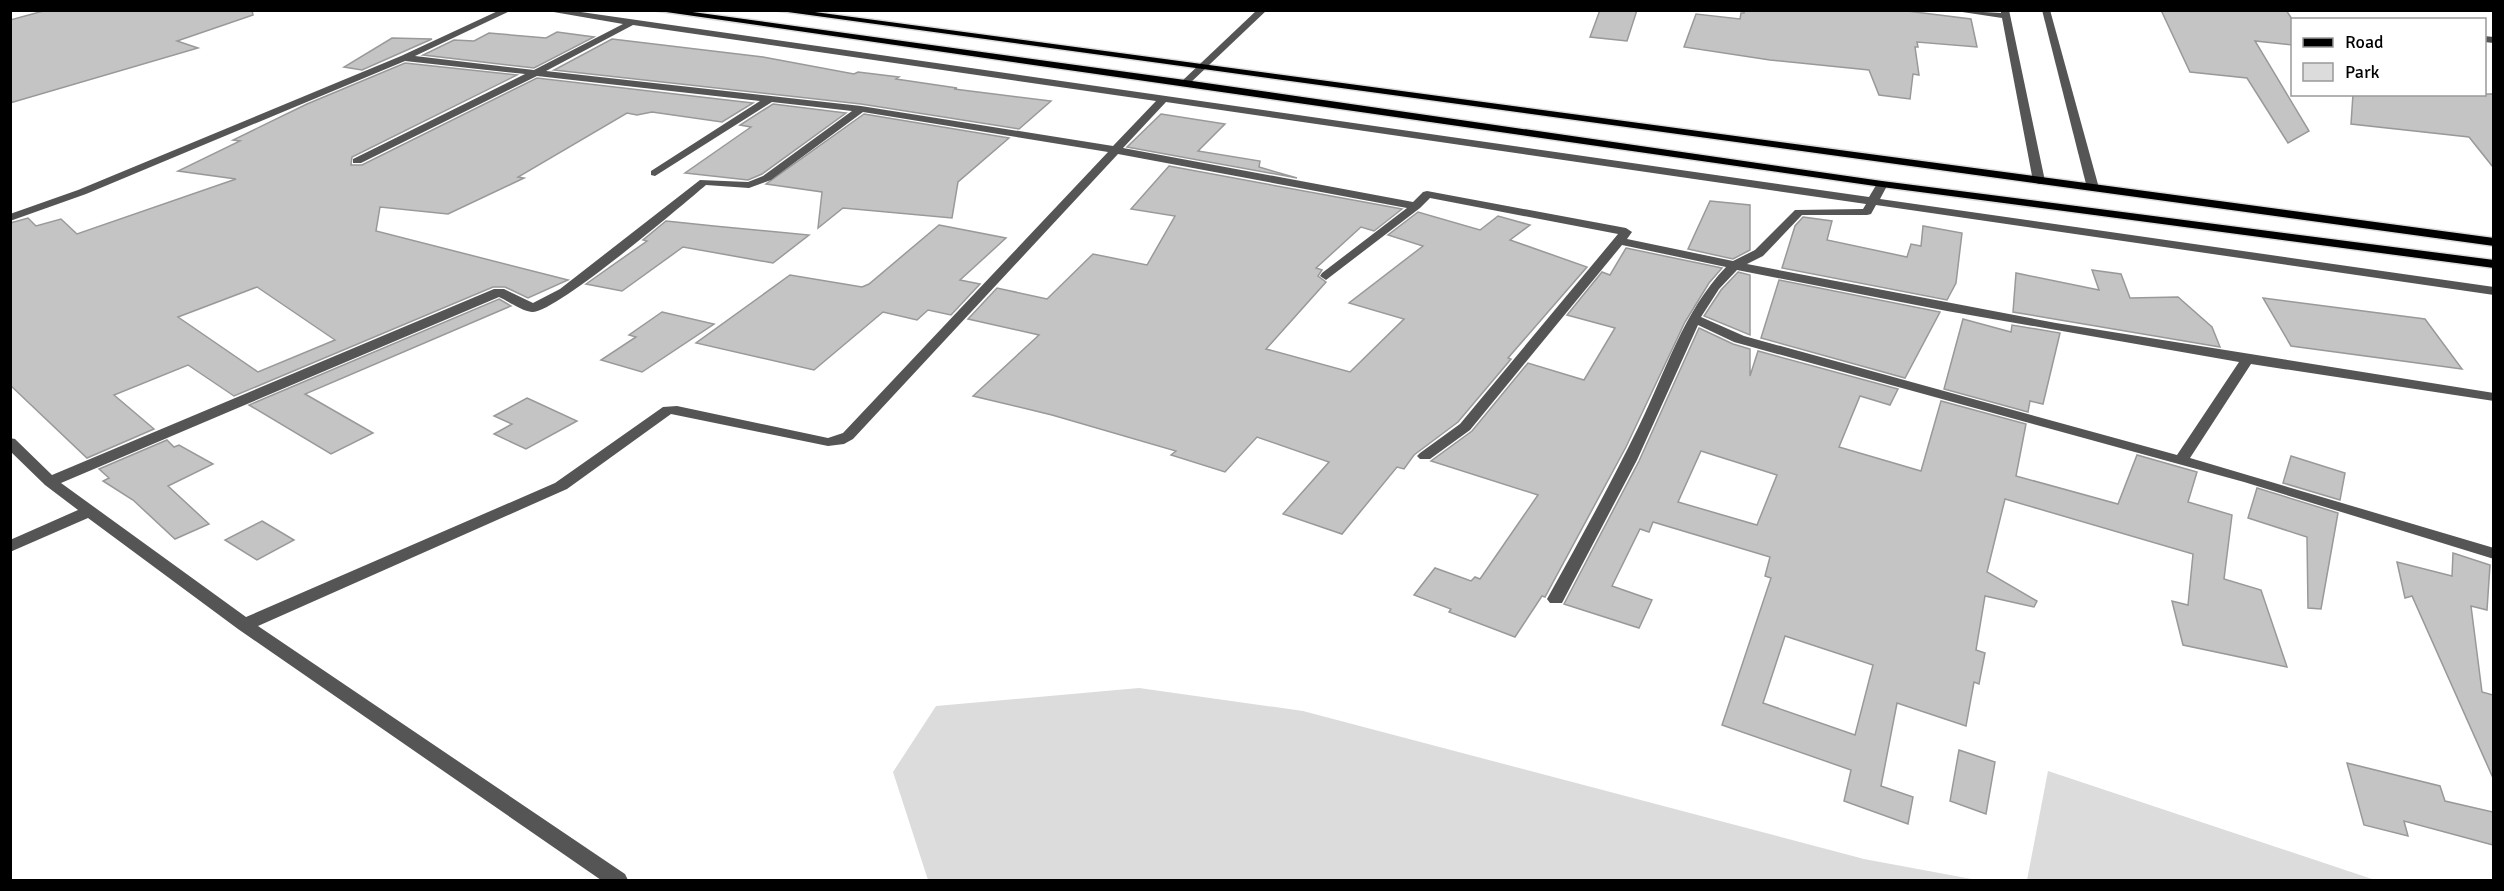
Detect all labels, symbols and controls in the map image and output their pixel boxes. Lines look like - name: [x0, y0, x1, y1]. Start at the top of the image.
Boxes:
- legend: [2291, 18, 2486, 96]
- text: Road: [2345, 31, 2384, 53]
- text: Park: [2345, 61, 2380, 83]

